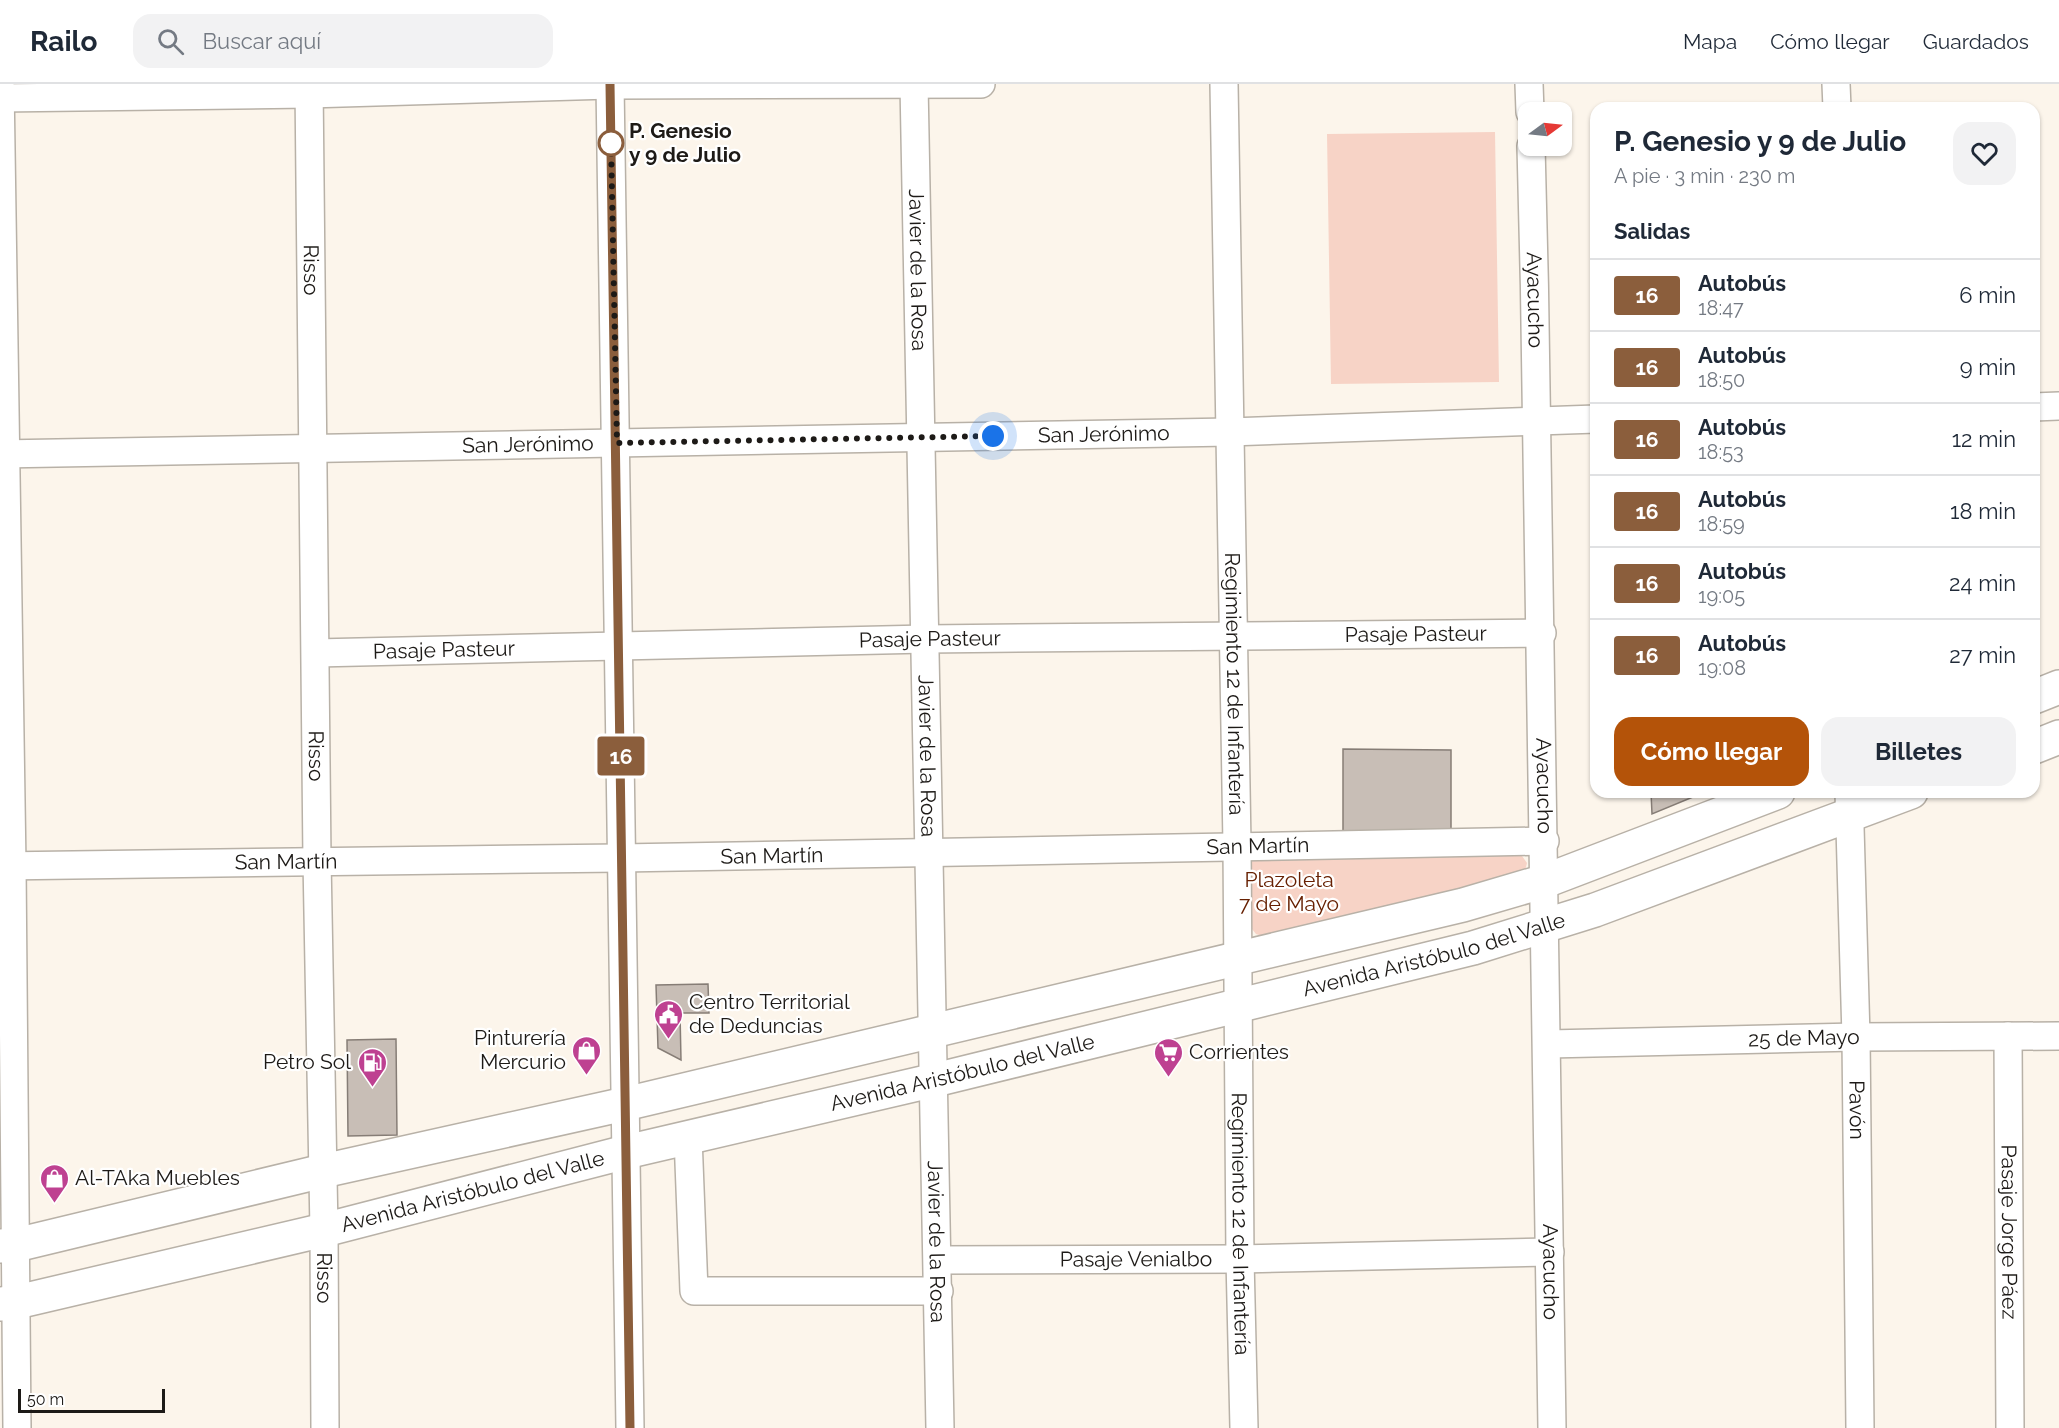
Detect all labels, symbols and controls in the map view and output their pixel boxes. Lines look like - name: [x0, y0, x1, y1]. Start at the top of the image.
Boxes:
- search box: [133, 14, 553, 68]
- text: Railo: [30, 25, 97, 58]
- icon: search: [154, 25, 187, 58]
- text: Buscar aquí: [202, 28, 321, 54]
- text: Mapa: [1683, 29, 1737, 54]
- text: Cómo llegar: [1770, 29, 1890, 54]
- text: Guardados: [1923, 29, 2029, 54]
- north arrow: [1518, 102, 1572, 156]
- map controls: [1518, 102, 1572, 156]
- place label: P. Genesio y 9 de Julio: [629, 118, 741, 167]
- button: heart: [1953, 122, 2016, 185]
- text: P. Genesio y 9 de Julio: [1614, 125, 1906, 158]
- marker: P. Genesio y 9 de Julio: [598, 130, 624, 156]
- text: A pie · 3 min · 230 m: [1614, 164, 1795, 188]
- street label: Javier de la Rosa: [904, 189, 932, 351]
- text: Salidas: [1614, 218, 1690, 244]
- street label: Risso: [299, 244, 324, 296]
- street label: Ayacucho: [1522, 251, 1549, 348]
- text: Autobús: [1698, 270, 1786, 296]
- text: 6 min: [1959, 282, 2016, 308]
- text: 16: [1635, 283, 1659, 308]
- text: 18:47: [1698, 296, 1744, 320]
- text: Autobús: [1698, 342, 1786, 368]
- text: 9 min: [1960, 354, 2016, 380]
- text: 16: [1635, 355, 1659, 380]
- text: 18:50: [1698, 368, 1745, 392]
- text: Autobús: [1698, 414, 1786, 440]
- street label: San Jerónimo: [1038, 420, 1170, 447]
- your location: [978, 421, 1008, 451]
- text: 12 min: [1952, 426, 2016, 452]
- text: 16: [1635, 427, 1659, 452]
- street label: San Jerónimo: [462, 430, 594, 458]
- text: 18:53: [1698, 440, 1744, 464]
- text: Autobús: [1698, 486, 1786, 512]
- text: 18 min: [1950, 498, 2016, 524]
- text: 16: [1635, 499, 1659, 524]
- text: 18:59: [1698, 512, 1745, 536]
- street label: Regimiento 12 de Infantería: [1220, 552, 1249, 816]
- text: Autobús: [1698, 558, 1786, 584]
- text: 24 min: [1949, 570, 2016, 596]
- text: 16: [1635, 571, 1659, 596]
- text: 19:05: [1698, 584, 1745, 608]
- street label: Pasaje Pasteur: [1345, 621, 1488, 647]
- street label: Pasaje Pasteur: [859, 625, 1002, 653]
- text: Autobús: [1698, 630, 1786, 656]
- street label: Pasaje Pasteur: [373, 635, 516, 664]
- text: 27 min: [1949, 642, 2016, 668]
- text: 16: [1635, 643, 1659, 668]
- text: 19:08: [1698, 656, 1746, 680]
- street label: Javier de la Rosa: [913, 675, 942, 837]
- button: Cómo llegar: [1614, 717, 1809, 786]
- button: Billetes: [1821, 717, 2016, 786]
- street label: Risso: [304, 730, 329, 782]
- line badge: 16: [594, 736, 648, 776]
- street label: Ayacucho: [1531, 737, 1558, 834]
- text: 16: [609, 744, 633, 769]
- street label: San Martín: [1206, 832, 1309, 859]
- street label: San Martín: [720, 842, 824, 869]
- street label: San Martín: [234, 848, 338, 874]
- park label: Plazoleta 7 de Mayo: [1239, 867, 1339, 916]
- street label: Avenida Aristóbulo del Valle: [1300, 907, 1568, 1001]
- place label: Centro Territorial de Deduncias: [689, 989, 850, 1038]
- public building icon: Centro Territorial de Deduncias: [652, 998, 684, 1040]
- street label: 25 de Mayo: [1748, 1024, 1860, 1051]
- place label: Pinturería Mercurio: [474, 1025, 566, 1074]
- street label: Avenida Aristóbulo del Valle: [828, 1028, 1097, 1116]
- shop icon: Pinturería Mercurio: [571, 1034, 603, 1076]
- supermarket icon: Corrientes: [1152, 1036, 1184, 1078]
- place label: Corrientes: [1189, 1039, 1289, 1064]
- fuel station icon: Petro Sol: [356, 1046, 388, 1088]
- place label: Petro Sol: [263, 1049, 351, 1074]
- street label: Pavón: [1844, 1080, 1870, 1140]
- street label: Regimiento 12 de Infantería: [1227, 1092, 1255, 1356]
- street label: Pasaje Jorge Páez: [1997, 1144, 2022, 1320]
- street label: Avenida Aristóbulo del Valle: [338, 1145, 607, 1237]
- street label: Javier de la Rosa: [923, 1160, 951, 1323]
- shop icon: Al-TAka Muebles: [38, 1162, 70, 1204]
- place label: Al-TAka Muebles: [75, 1165, 240, 1190]
- street label: Ayacucho: [1538, 1223, 1564, 1320]
- street label: Pasaje Venialbo: [1060, 1246, 1212, 1272]
- street label: Risso: [312, 1252, 337, 1303]
- scale bar: [18, 1386, 165, 1414]
- text: 50 m: [27, 1390, 64, 1409]

